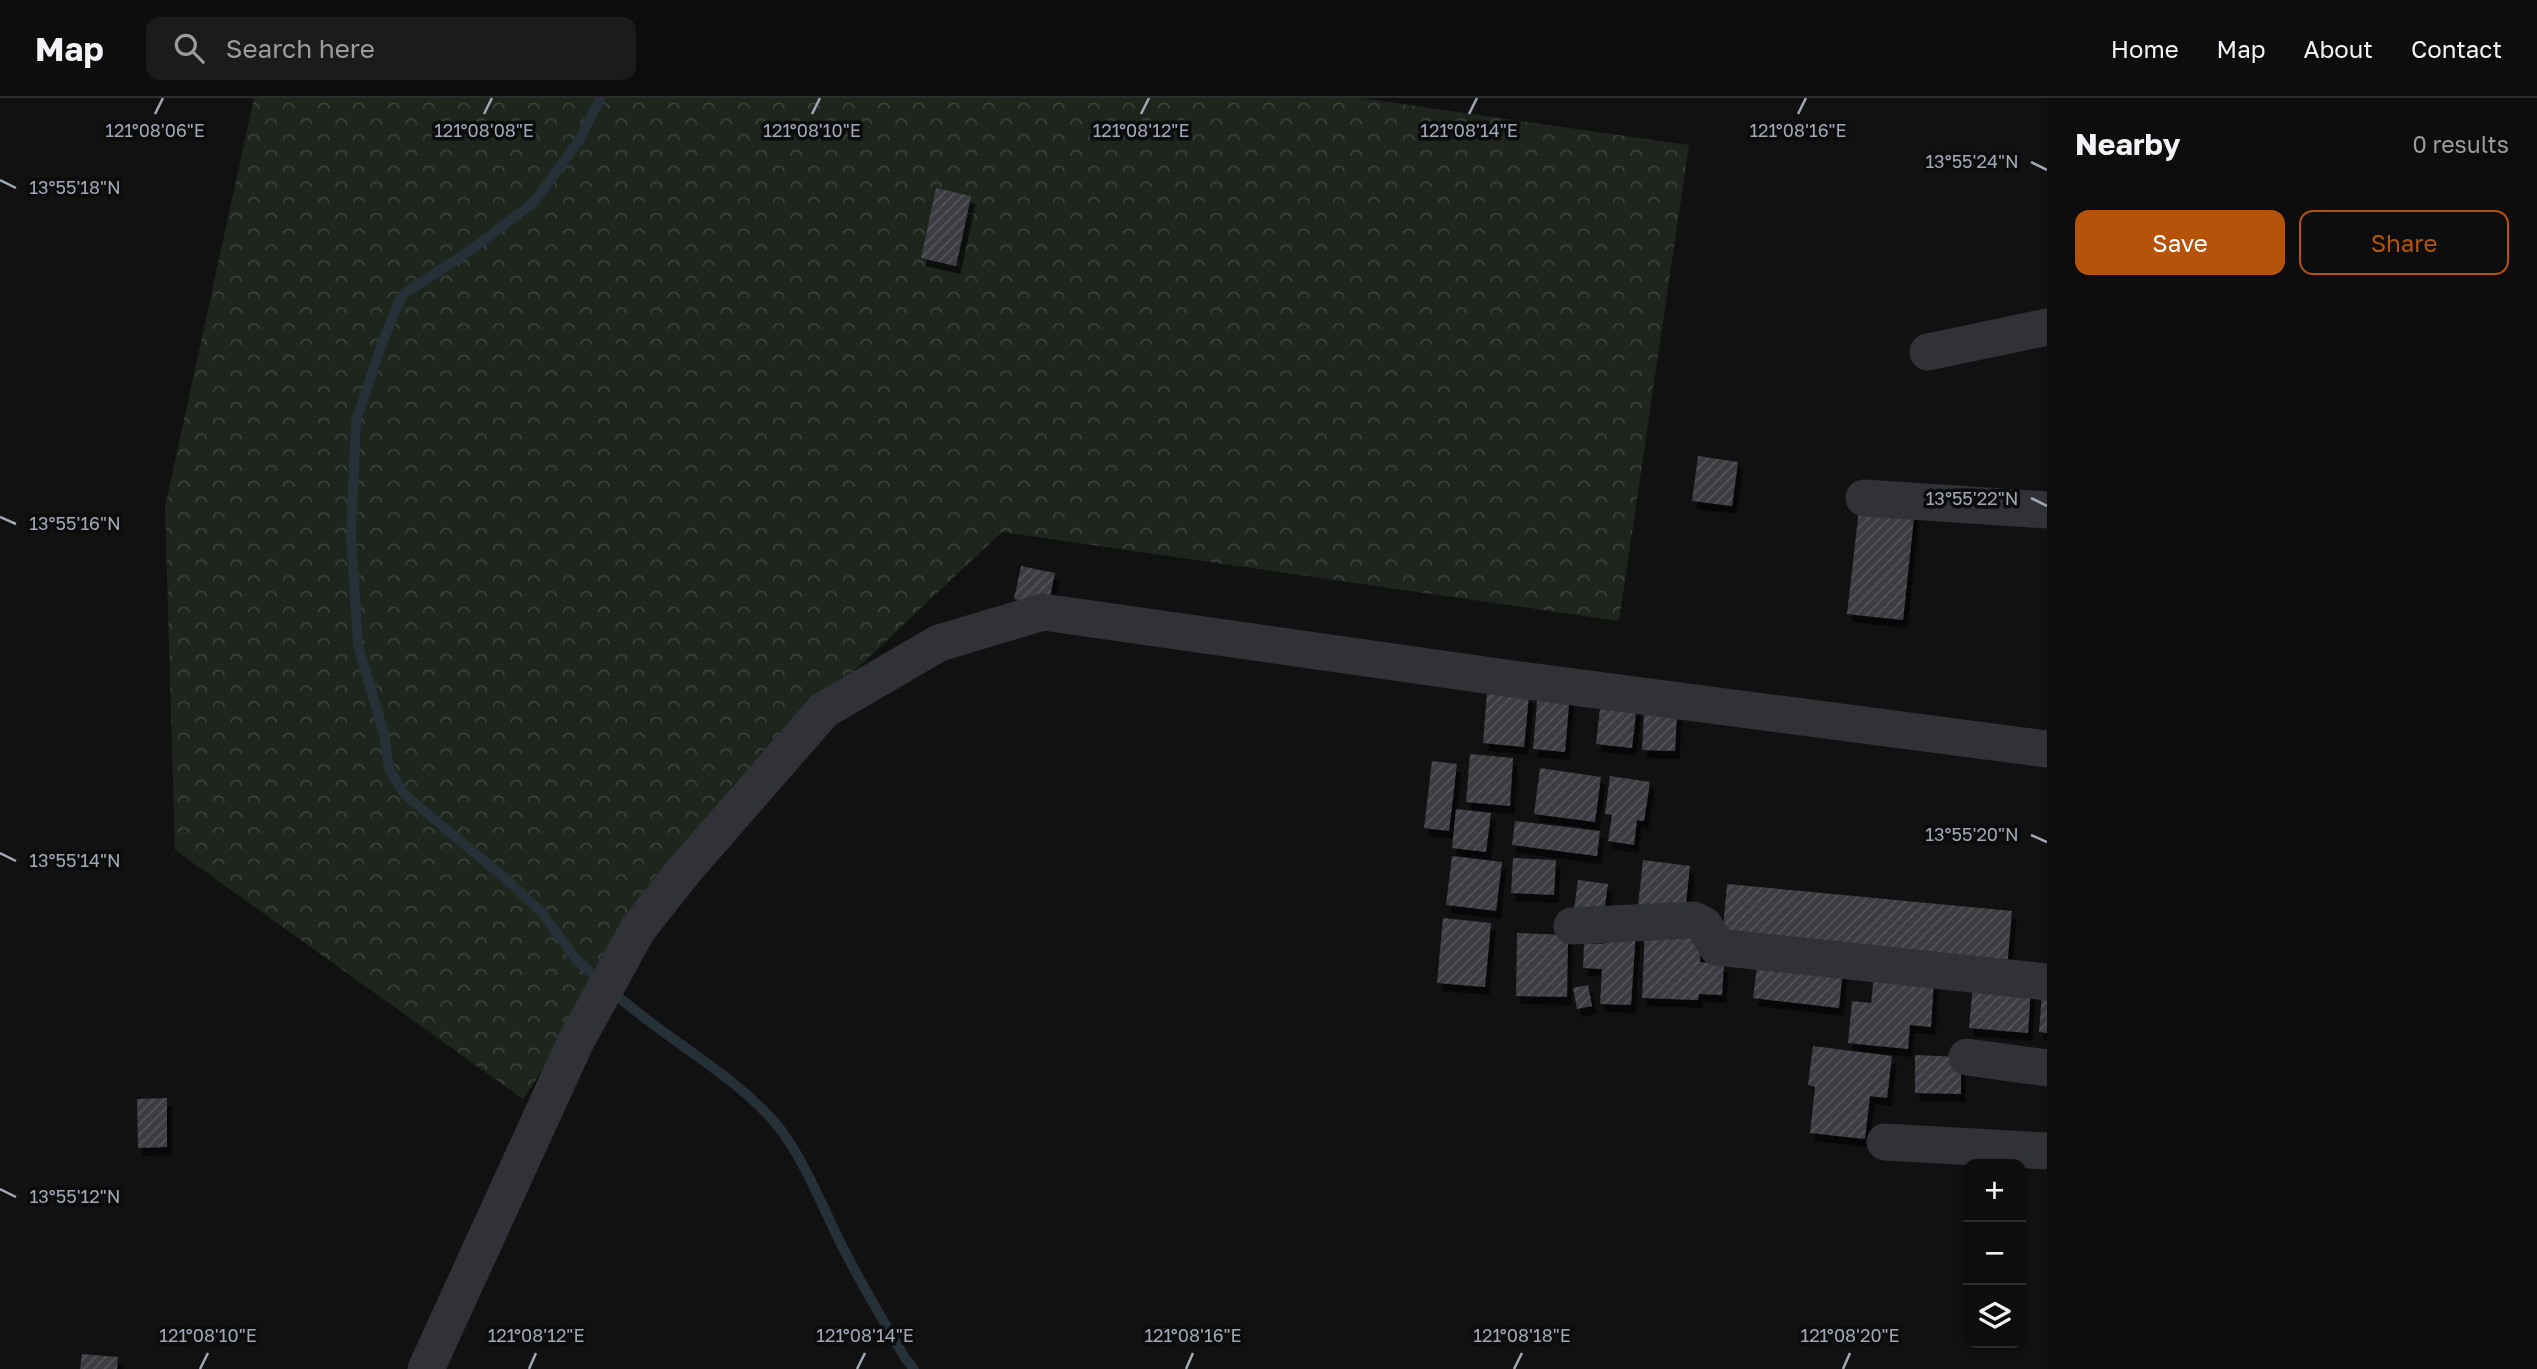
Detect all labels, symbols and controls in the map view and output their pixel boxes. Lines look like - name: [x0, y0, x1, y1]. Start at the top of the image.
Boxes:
- search box: [146, 17, 636, 80]
- text: Map: [35, 29, 104, 68]
- icon: search: [170, 29, 208, 67]
- text: Search here: [226, 33, 375, 64]
- text: Home: [2111, 34, 2179, 63]
- text: Map: [2217, 34, 2266, 63]
- text: About: [2304, 34, 2373, 63]
- text: Contact: [2411, 34, 2502, 63]
- text: 121°08'06"E: [105, 119, 205, 141]
- text: 121°08'08"E: [434, 119, 534, 141]
- text: 121°08'10"E: [763, 119, 861, 141]
- text: 121°08'12"E: [1093, 119, 1189, 141]
- text: 121°08'14"E: [1420, 119, 1518, 141]
- text: 121°08'16"E: [1749, 119, 1847, 141]
- text: Nearby: [2075, 126, 2180, 162]
- text: 0 results: [2413, 130, 2509, 158]
- text: 13°55'24"N: [1925, 150, 2019, 172]
- text: 13°55'18"N: [29, 176, 121, 198]
- button: Save: [2075, 210, 2285, 275]
- button: Share: [2299, 210, 2509, 275]
- text: 13°55'22"N: [1926, 487, 2018, 509]
- text: 13°55'16"N: [29, 512, 121, 534]
- text: 13°55'20"N: [1925, 823, 2019, 845]
- text: 13°55'14"N: [29, 849, 121, 871]
- map controls: [1963, 1159, 2026, 1348]
- button: +: [1963, 1159, 2026, 1222]
- text: 13°55'12"N: [30, 1185, 121, 1207]
- button: −: [1963, 1222, 2026, 1285]
- button: layers: [1963, 1285, 2026, 1348]
- text: 121°08'10"E: [159, 1324, 257, 1346]
- text: 121°08'12"E: [488, 1324, 584, 1346]
- text: 121°08'14"E: [816, 1324, 914, 1346]
- text: 121°08'16"E: [1144, 1324, 1242, 1346]
- text: 121°08'18"E: [1473, 1324, 1571, 1346]
- text: 121°08'20"E: [1800, 1324, 1900, 1346]

